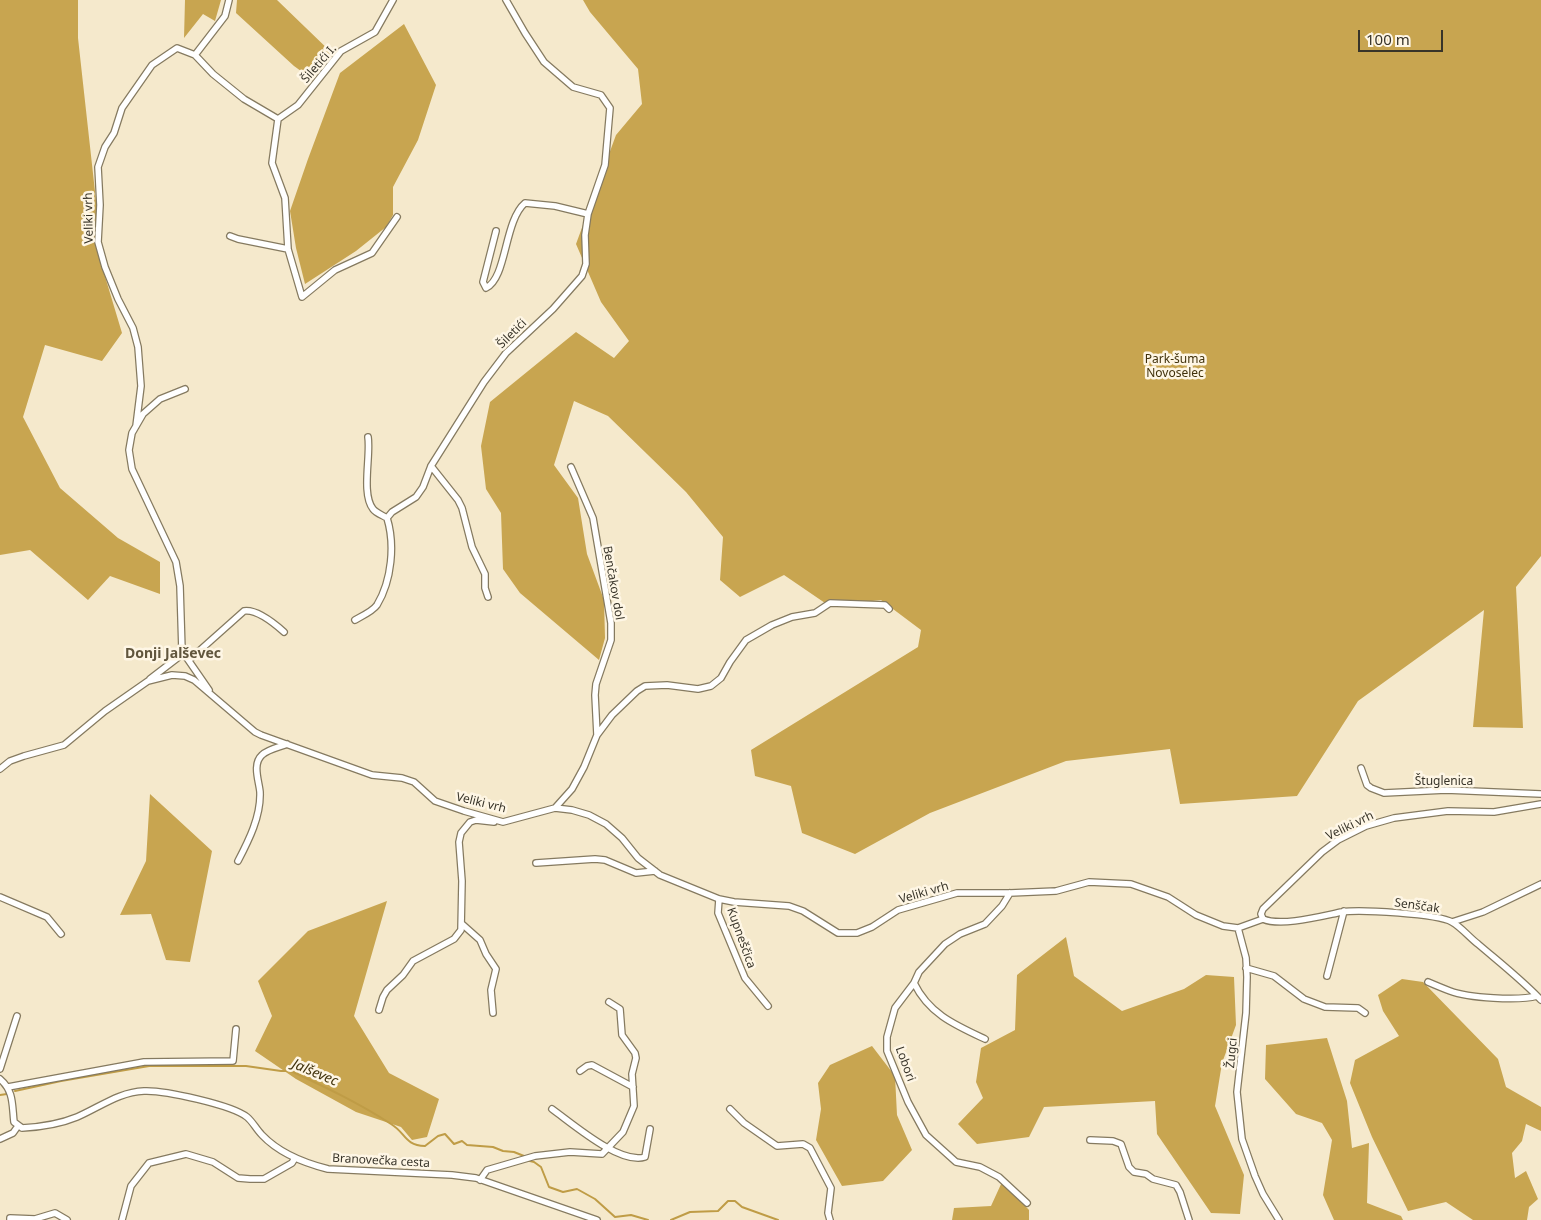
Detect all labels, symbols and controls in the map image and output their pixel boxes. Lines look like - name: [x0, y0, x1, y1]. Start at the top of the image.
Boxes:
- scale bar: [1361, 20, 1446, 52]
- text: 100 m: [1366, 29, 1410, 49]
- street label: Šiletići I.: [298, 42, 340, 86]
- street label: Veliki vrh: [81, 192, 97, 244]
- street label: Šiletići: [494, 316, 530, 352]
- park label: Park-šuma Novoselec: [1145, 353, 1205, 381]
- street label: Benčakov dol: [599, 545, 627, 621]
- district label: Donji Jalševec: [125, 646, 221, 662]
- street label: Štuglenica: [1415, 775, 1473, 789]
- street label: Veliki vrh: [455, 790, 507, 816]
- street label: Veliki vrh: [1324, 808, 1376, 844]
- street label: Veliki vrh: [897, 879, 951, 907]
- street label: Senščak: [1394, 896, 1440, 916]
- street label: Kupneščica: [723, 906, 759, 970]
- street label: Žugci: [1223, 1037, 1241, 1069]
- street label: Lobori: [892, 1045, 918, 1083]
- water label: Jalševec: [290, 1056, 340, 1090]
- street label: Branovečka cesta: [332, 1151, 430, 1171]

